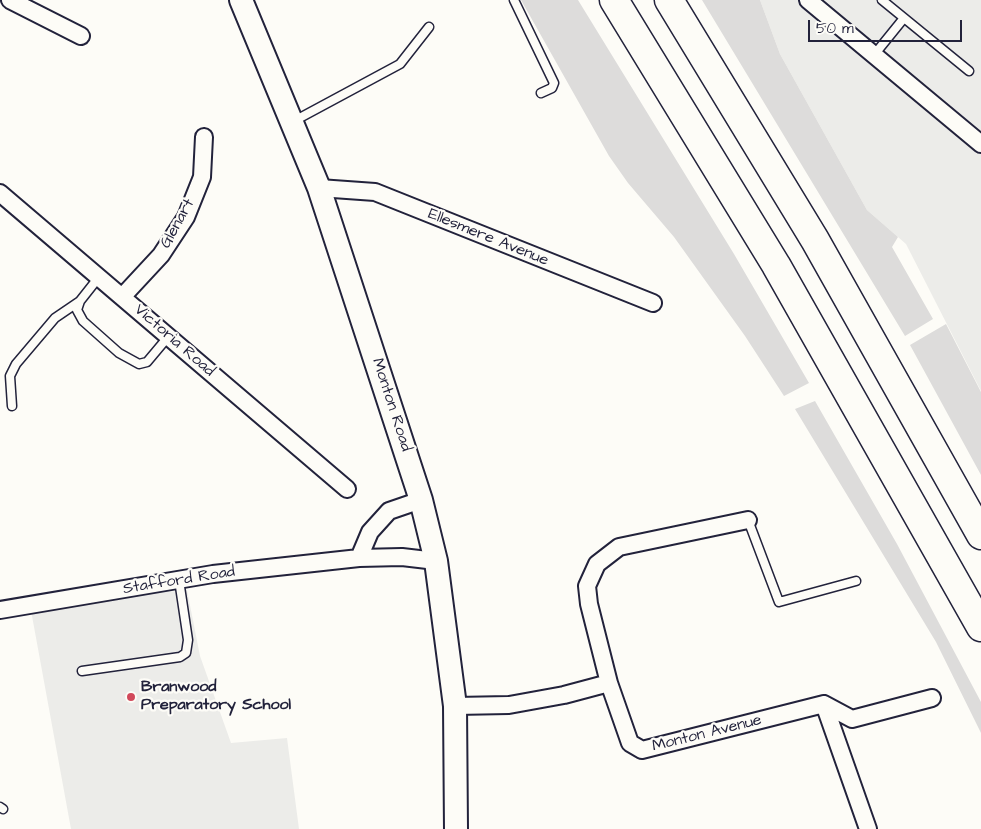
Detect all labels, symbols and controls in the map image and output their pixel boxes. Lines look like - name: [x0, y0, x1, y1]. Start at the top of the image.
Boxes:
- scale bar: [811, 10, 965, 42]
- text: 50 m: [816, 18, 854, 39]
- street label: Glenart: [157, 196, 199, 252]
- street label: Ellesmere Avenue: [425, 205, 551, 271]
- street label: Victoria Road: [130, 301, 218, 381]
- street label: Monton Road: [367, 356, 415, 454]
- street label: Stafford Road: [122, 563, 236, 599]
- place label: Branwood Preparatory School: [141, 678, 291, 716]
- marker: Branwood Preparatory School: [125, 691, 137, 703]
- street label: Monton Avenue: [650, 711, 764, 757]

